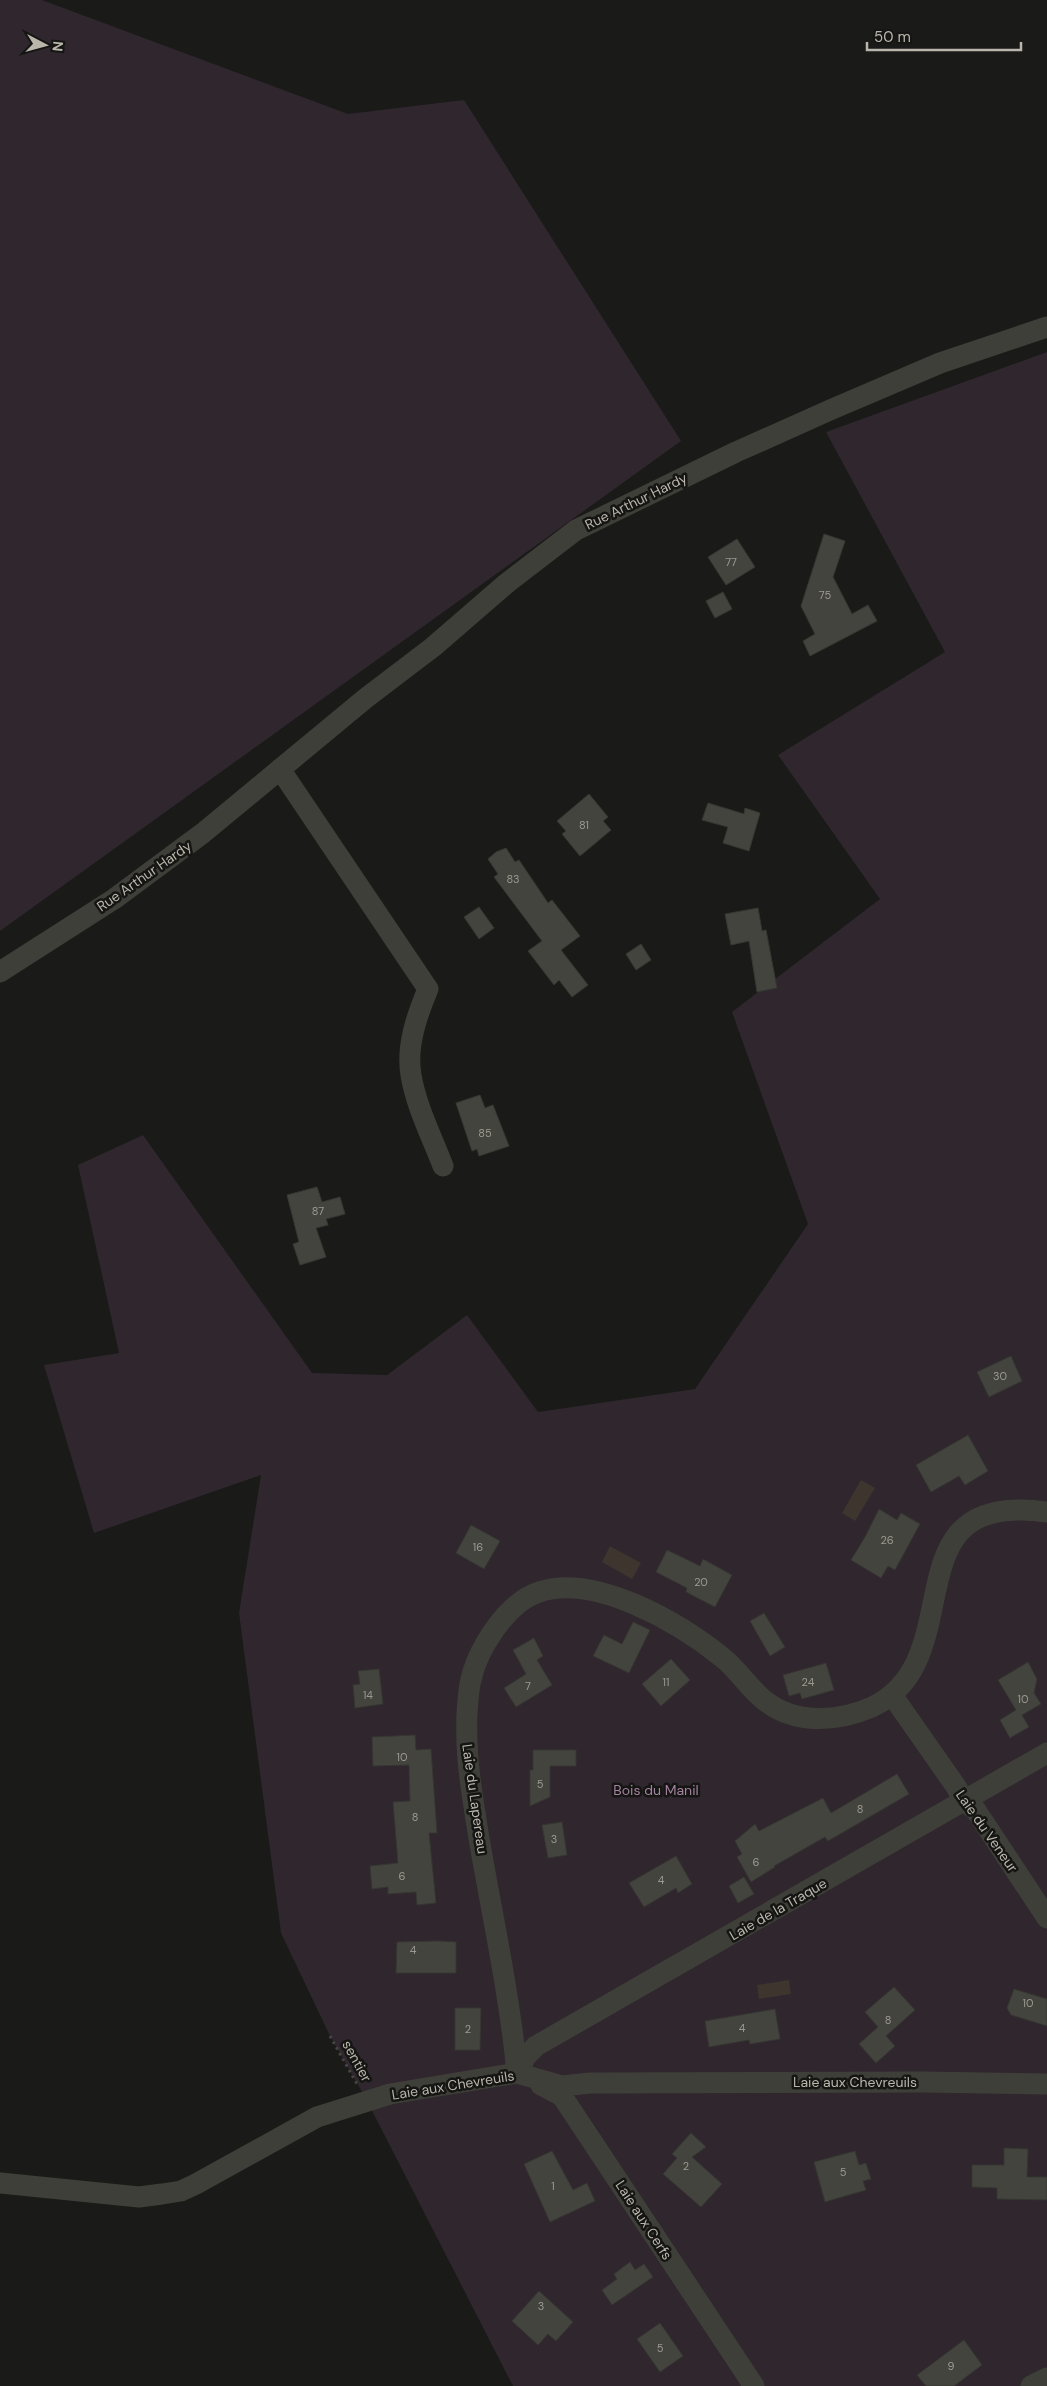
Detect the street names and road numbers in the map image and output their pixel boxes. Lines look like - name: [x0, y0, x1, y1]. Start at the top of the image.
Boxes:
- street label: Rue Arthur Hardy: [582, 468, 690, 534]
- street label: Rue Arthur Hardy: [93, 837, 195, 915]
- street label: Laie du Lapereau: [458, 1743, 492, 1855]
- street label: Laie du Veneur: [952, 1786, 1022, 1876]
- street label: Laie de la Traque: [726, 1874, 830, 1944]
- street label: sentier: [338, 2037, 376, 2085]
- street label: Laie aux Chevreuils: [390, 2066, 516, 2104]
- street label: Laie aux Chevreuils: [793, 2073, 917, 2091]
- street label: Laie aux Cerfs: [612, 2177, 676, 2263]

